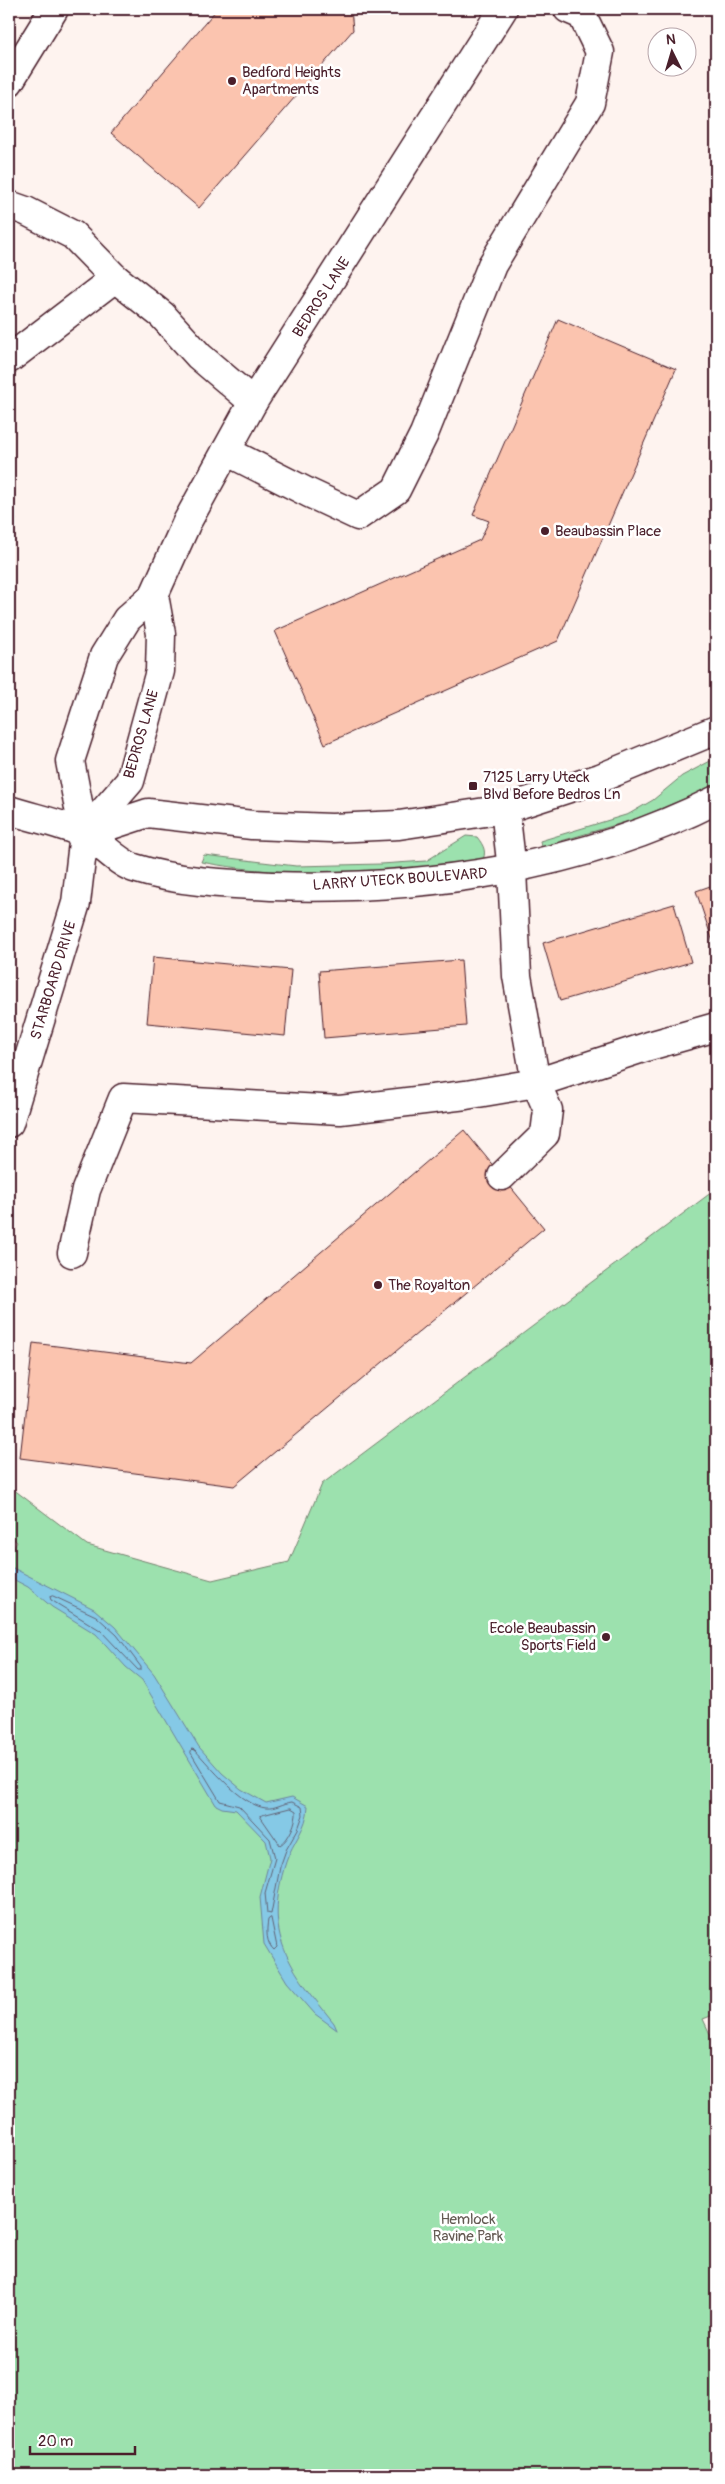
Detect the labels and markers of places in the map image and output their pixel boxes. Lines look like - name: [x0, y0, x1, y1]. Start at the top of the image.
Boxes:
- place label: Bedford Heights Apartments: [242, 63, 341, 99]
- marker: Bedford Heights Apartments: [226, 75, 238, 87]
- place label: Beaubassin Place: [555, 522, 662, 541]
- marker: Beaubassin Place: [539, 525, 551, 537]
- place label: 7125 Larry Uteck Blvd Before Bedros Ln: [483, 768, 621, 804]
- marker: 7125 Larry Uteck Blvd Before Bedros Ln: [467, 780, 479, 792]
- place label: The Royalton: [388, 1276, 470, 1295]
- marker: The Royalton: [372, 1279, 384, 1291]
- place label: Ecole Beaubassin Sports Field: [489, 1619, 596, 1655]
- marker: Ecole Beaubassin Sports Field: [600, 1631, 612, 1643]

